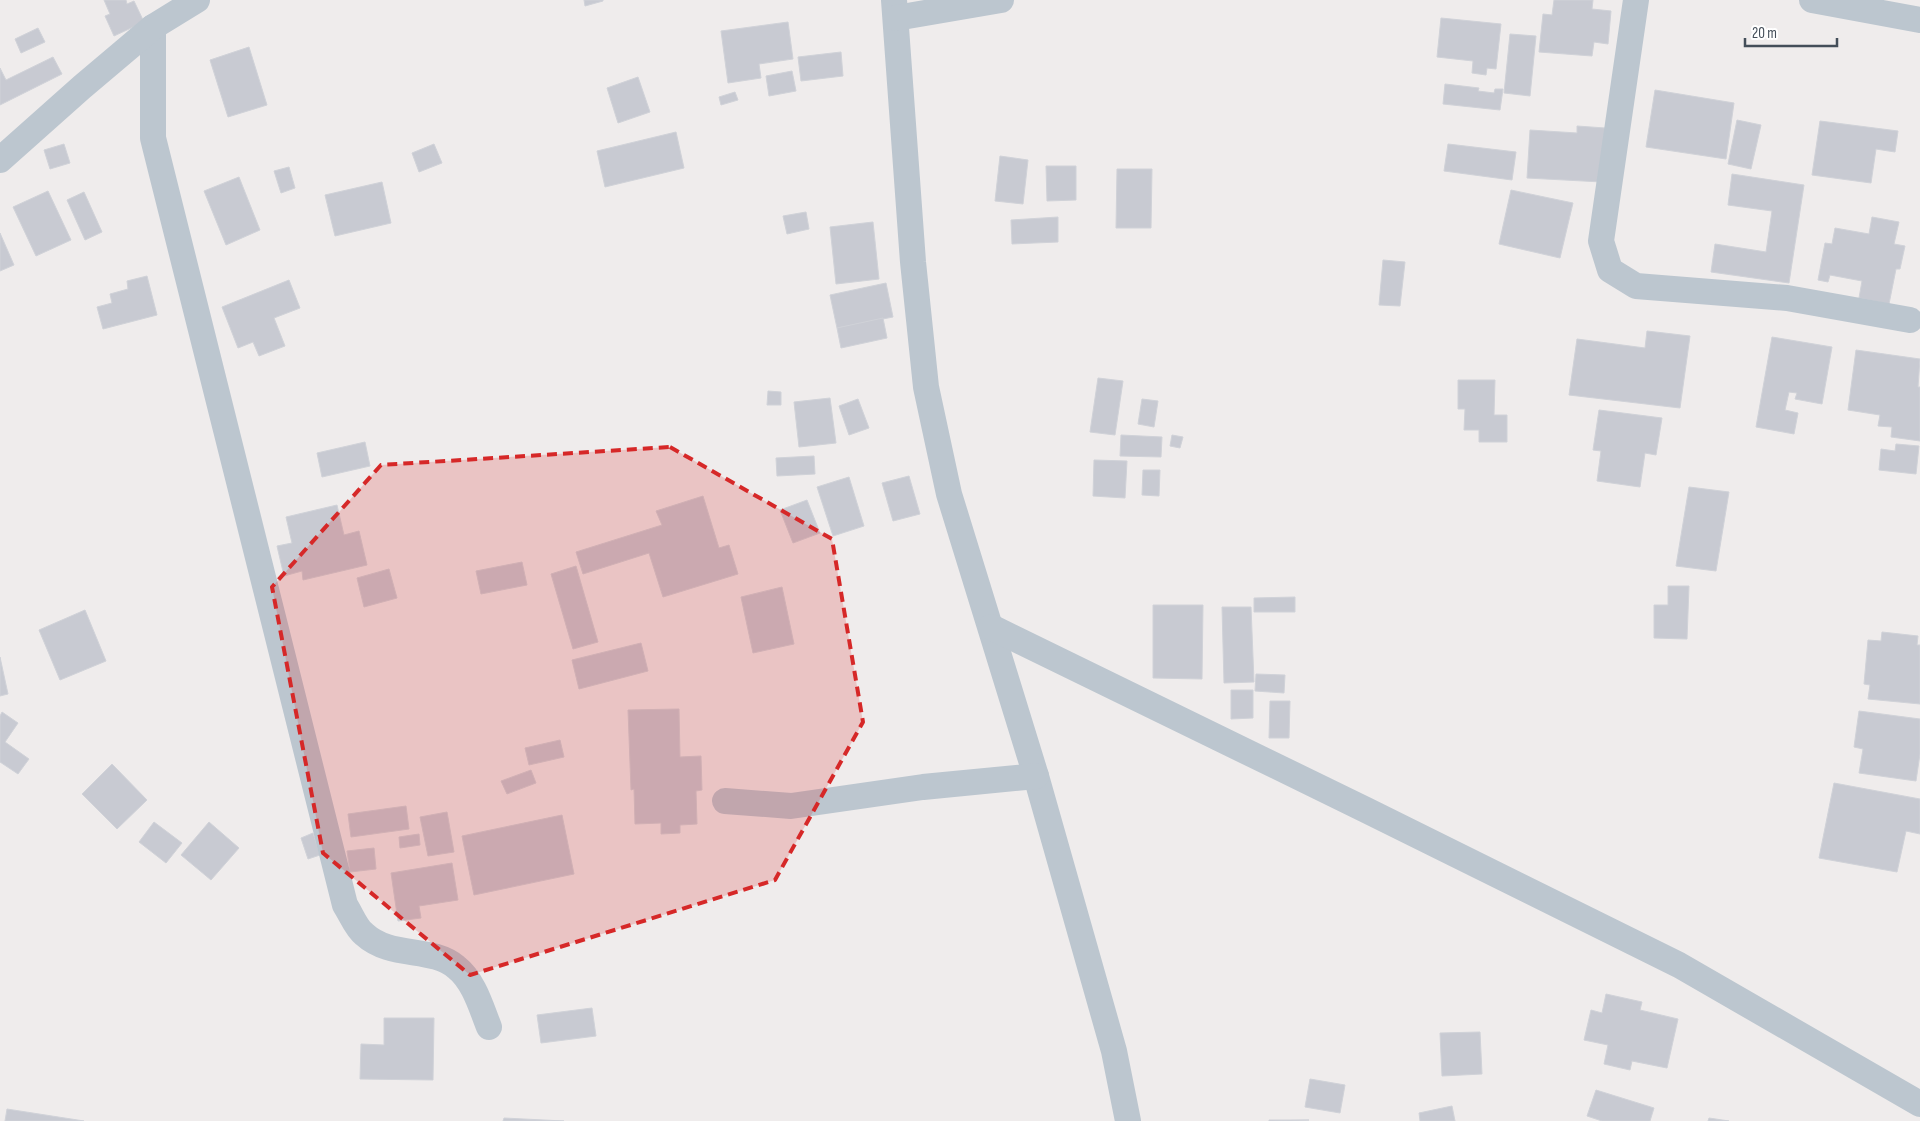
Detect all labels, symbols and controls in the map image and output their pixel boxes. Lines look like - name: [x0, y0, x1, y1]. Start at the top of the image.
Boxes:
- scale bar: [1745, 15, 1838, 47]
- text: 20 m: [1752, 24, 1777, 43]

